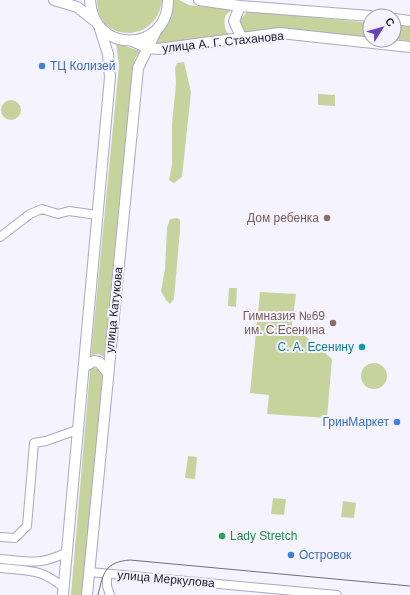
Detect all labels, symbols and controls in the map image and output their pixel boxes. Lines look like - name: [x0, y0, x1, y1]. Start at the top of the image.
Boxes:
- north arrow: [362, 8, 402, 48]
- text: С: [383, 15, 397, 29]
- street label: улица А. Г. Стаханова: [162, 29, 285, 55]
- place label: ТЦ Колизей: [50, 59, 115, 73]
- marker: ТЦ Колизей: [37, 61, 47, 71]
- place label: Дом ребенка: [247, 211, 319, 225]
- marker: Дом ребенка: [322, 213, 332, 223]
- street label: улица Катукова: [103, 266, 126, 354]
- place label: Гимназия №69 им. С.Есенина: [243, 309, 325, 337]
- marker: Гимназия №69 им. С.Есенина: [328, 318, 338, 328]
- place label: С. А. Есенину: [277, 340, 354, 354]
- marker: С. А. Есенину: [357, 342, 367, 352]
- place label: ГринМаркет: [323, 415, 389, 429]
- marker: ГринМаркет: [392, 417, 402, 427]
- place label: Lady Stretch: [230, 529, 297, 543]
- marker: Lady Stretch: [217, 531, 227, 541]
- place label: Островок: [299, 548, 352, 562]
- marker: Островок: [286, 550, 296, 560]
- street label: улица Меркулова: [117, 568, 216, 590]

